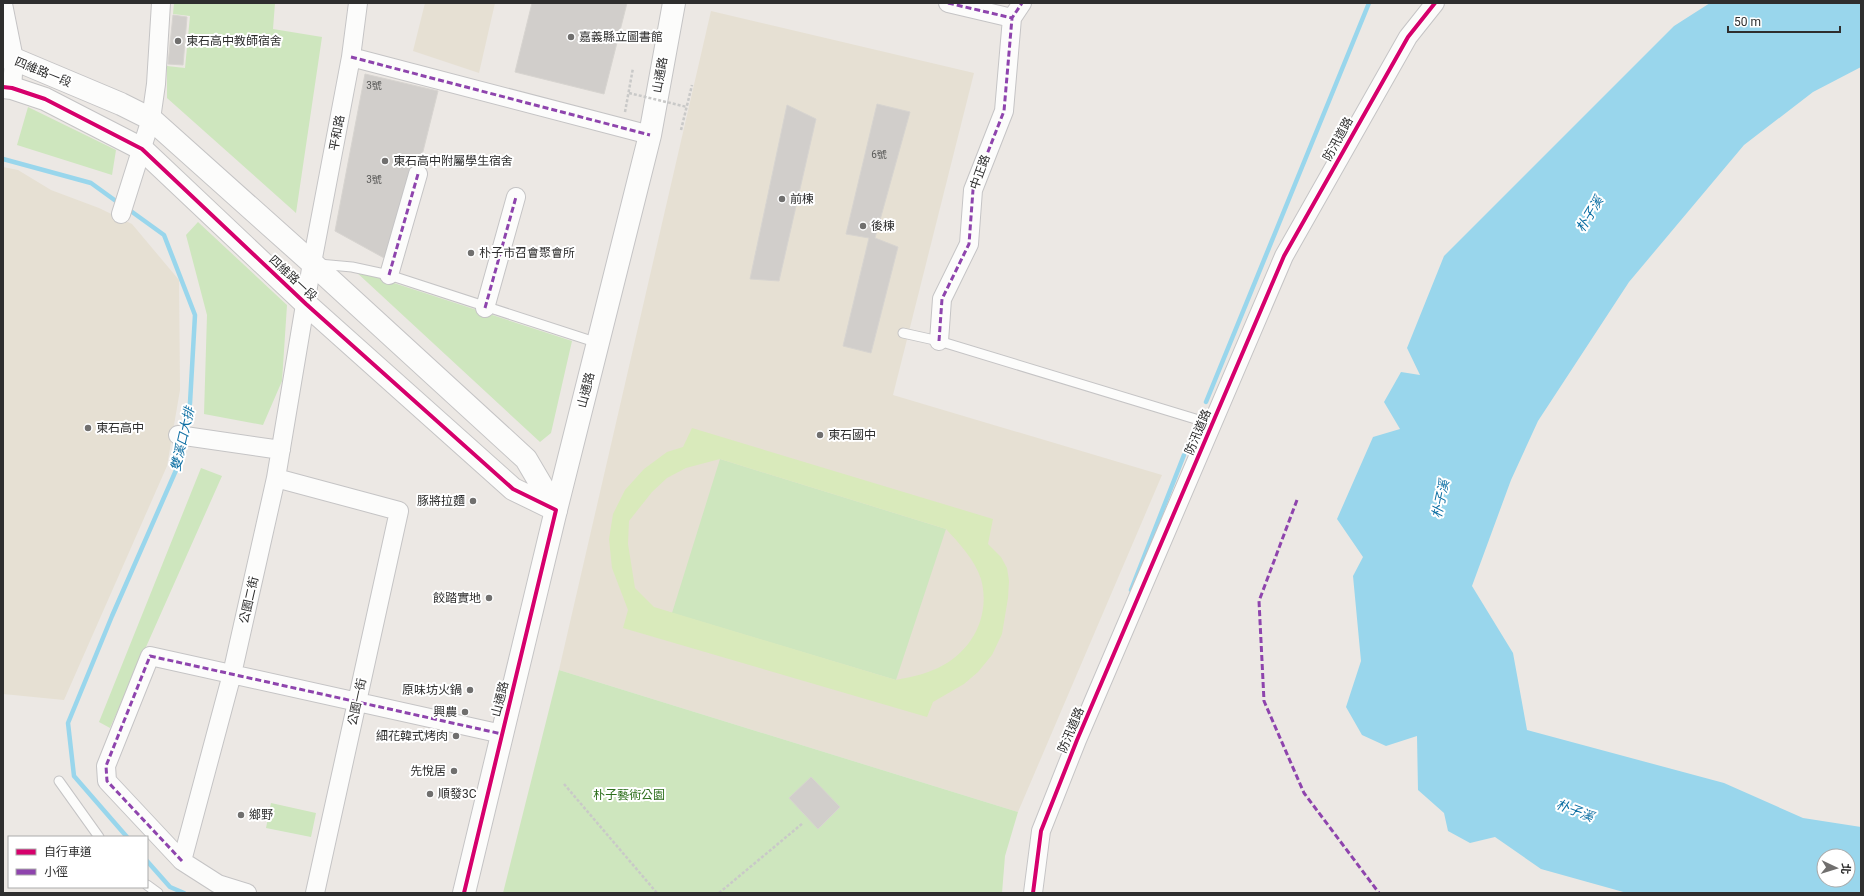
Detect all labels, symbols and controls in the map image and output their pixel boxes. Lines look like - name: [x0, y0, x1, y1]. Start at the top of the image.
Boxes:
- scale bar: [1728, 8, 1840, 34]
- text: 50 m: [1734, 15, 1761, 29]
- place label: 嘉義縣立圖書館: [579, 30, 663, 44]
- marker: 嘉義縣立圖書館: [566, 32, 576, 42]
- place label: 東石高中教師宿舍: [186, 34, 282, 48]
- marker: 東石高中教師宿舍: [173, 36, 183, 46]
- street label: 四維路一段: [13, 54, 73, 90]
- street label: 山通路: [650, 56, 670, 94]
- house number: 3號: [366, 80, 382, 91]
- street label: 平和路: [327, 114, 347, 152]
- street label: 防汛道路: [1320, 115, 1356, 163]
- house number: 6號: [871, 149, 887, 160]
- street label: 中正路: [967, 153, 993, 191]
- place label: 東石高中附屬學生宿舍: [393, 154, 513, 168]
- marker: 東石高中附屬學生宿舍: [380, 156, 390, 166]
- house number: 3號: [366, 174, 382, 185]
- place label: 前棟: [790, 192, 814, 206]
- water label: 朴子溪: [1573, 192, 1607, 235]
- marker: 前棟: [777, 194, 787, 204]
- place label: 後棟: [871, 219, 895, 233]
- marker: 後棟: [858, 221, 868, 231]
- place label: 朴子市召會聚會所: [479, 246, 575, 260]
- marker: 朴子市召會聚會所: [466, 248, 476, 258]
- street label: 四維路一段: [266, 252, 320, 304]
- street label: 山通路: [575, 371, 597, 409]
- water label: 雙溪口大排: [168, 404, 198, 472]
- street label: 防汛道路: [1182, 407, 1214, 457]
- place label: 東石高中: [96, 421, 144, 435]
- marker: 東石高中: [83, 423, 93, 433]
- place label: 東石國中: [828, 428, 876, 442]
- marker: 東石國中: [815, 430, 825, 440]
- water label: 朴子溪: [1429, 477, 1452, 520]
- place label: 豚將拉麵: [417, 494, 465, 508]
- marker: 豚將拉麵: [468, 496, 478, 506]
- street label: 公園二街: [237, 575, 261, 625]
- place label: 餃踏實地: [433, 591, 481, 605]
- marker: 餃踏實地: [484, 593, 494, 603]
- street label: 公園一街: [345, 677, 369, 727]
- street label: 山通路: [489, 680, 511, 718]
- place label: 原味坊火鍋: [402, 683, 462, 697]
- marker: 原味坊火鍋: [465, 685, 475, 695]
- place label: 興農: [433, 705, 457, 719]
- street label: 防汛道路: [1055, 705, 1087, 755]
- marker: 興農: [460, 707, 470, 717]
- place label: 細花韓式烤肉: [376, 729, 448, 743]
- marker: 細花韓式烤肉: [451, 731, 461, 741]
- place label: 先悅居: [410, 764, 446, 778]
- marker: 先悅居: [449, 766, 459, 776]
- place label: 順發3C: [438, 787, 477, 801]
- park label: 朴子藝術公園: [593, 788, 665, 802]
- marker: 順發3C: [425, 789, 435, 799]
- water label: 朴子溪: [1554, 796, 1598, 825]
- place label: 鄉野: [249, 808, 273, 822]
- marker: 鄉野: [236, 810, 246, 820]
- legend: [8, 836, 148, 888]
- text: 自行車道: [44, 845, 92, 859]
- north arrow: [1816, 848, 1856, 888]
- text: 北: [1839, 863, 1852, 875]
- text: 小徑: [44, 865, 68, 879]

